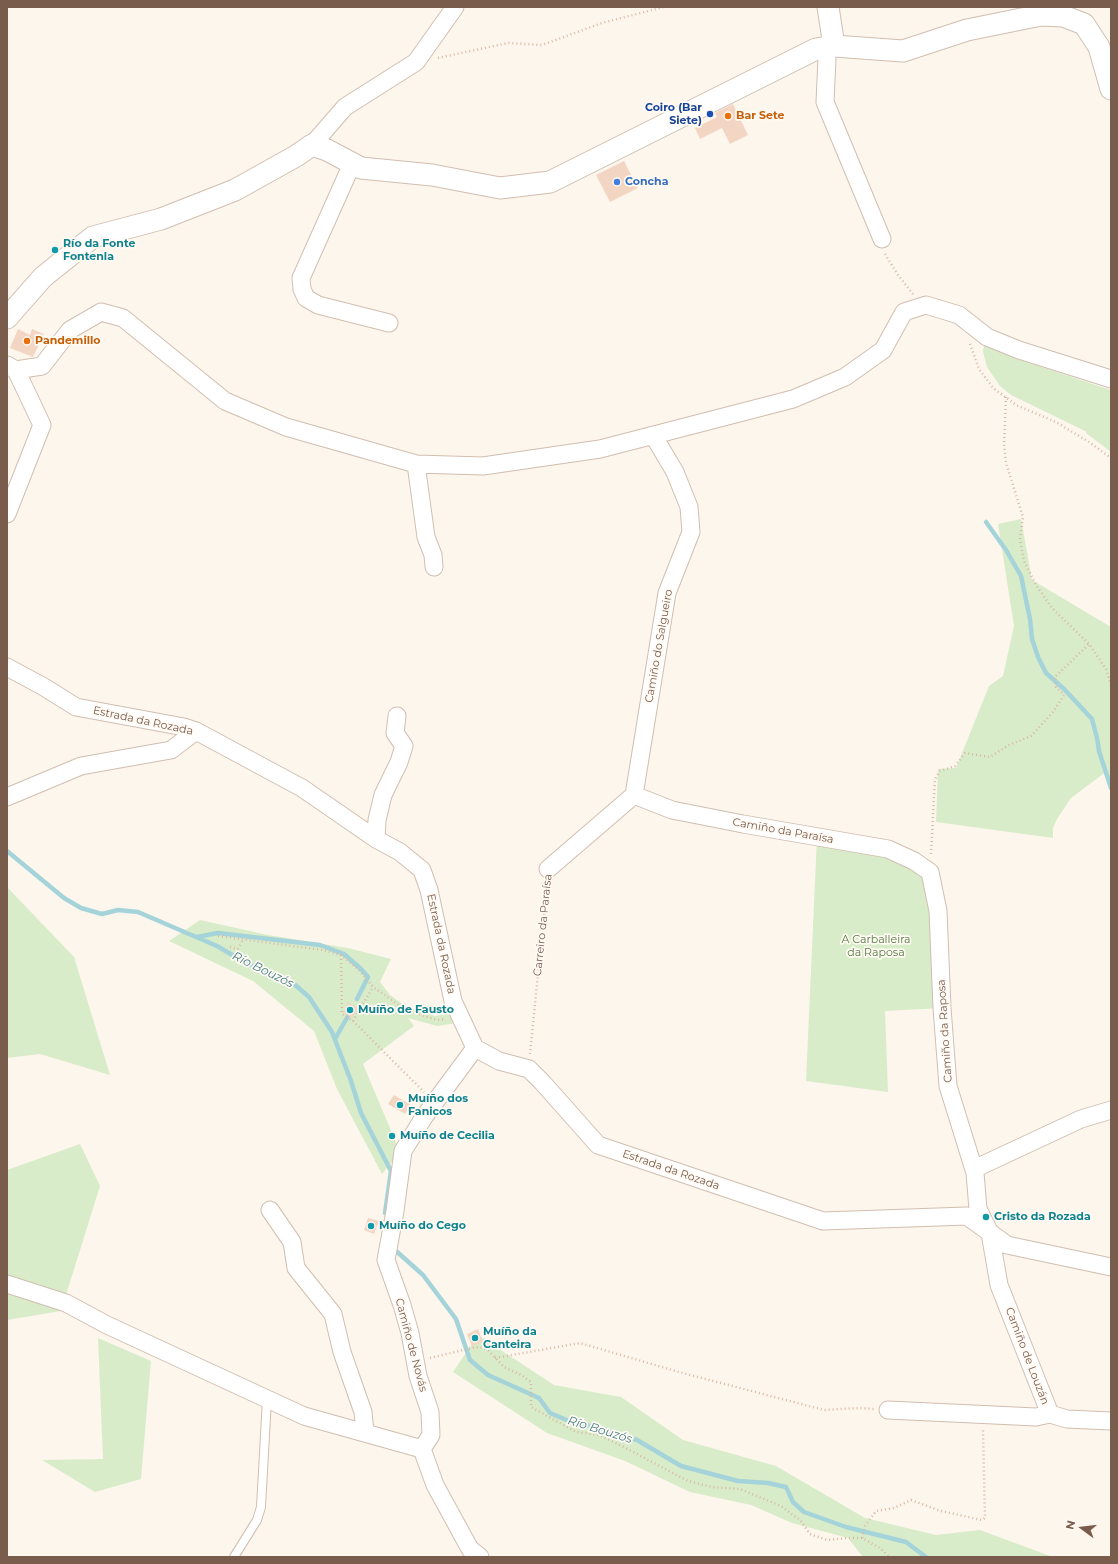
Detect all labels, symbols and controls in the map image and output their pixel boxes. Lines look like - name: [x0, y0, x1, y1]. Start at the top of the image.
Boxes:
- place label: Coiro (Bar Siete): [645, 101, 702, 127]
- marker: Coiro (Bar Siete): [705, 109, 715, 119]
- place label: Bar Sete: [736, 109, 785, 123]
- marker: Bar Sete: [723, 111, 733, 121]
- place label: Concha: [625, 175, 668, 189]
- marker: Concha: [612, 177, 622, 187]
- place label: Río da Fonte Fontenla: [63, 237, 135, 263]
- marker: Río da Fonte Fontenla: [50, 245, 60, 255]
- place label: Pandemillo: [35, 334, 101, 348]
- marker: Pandemillo: [22, 336, 32, 346]
- street label: Camiño do Salgueiro: [642, 588, 676, 704]
- street label: Estrada da Rozada: [92, 704, 194, 738]
- street label: Camiño da Paraísa: [731, 816, 835, 846]
- street label: Carreiro da Paraísa: [531, 873, 555, 977]
- street label: Estrada da Rozada: [424, 893, 458, 995]
- park label: A Carballeira da Raposa: [841, 933, 911, 959]
- water label: Río Bouzós: [230, 949, 296, 991]
- street label: Camiño da Raposa: [935, 979, 955, 1083]
- place label: Muíño de Fausto: [358, 1003, 454, 1017]
- marker: Muíño de Fausto: [345, 1005, 355, 1015]
- place label: Muíño dos Fanicos: [408, 1092, 468, 1118]
- marker: Muíño dos Fanicos: [395, 1100, 405, 1110]
- place label: Muíño de Cecilia: [400, 1129, 495, 1143]
- marker: Muíño de Cecilia: [387, 1131, 397, 1141]
- street label: Estrada da Rozada: [621, 1147, 721, 1193]
- place label: Cristo da Rozada: [994, 1210, 1091, 1224]
- marker: Cristo da Rozada: [981, 1212, 991, 1222]
- place label: Muíño do Cego: [379, 1219, 466, 1233]
- marker: Muíño do Cego: [366, 1221, 376, 1231]
- street label: Camiño de Novás: [392, 1297, 430, 1393]
- street label: Camiño de Louzán: [1002, 1305, 1052, 1407]
- place label: Muíño da Canteira: [483, 1325, 537, 1351]
- marker: Muíño da Canteira: [470, 1333, 480, 1343]
- water label: Río Bouzós: [566, 1413, 634, 1447]
- north arrow: [1062, 1508, 1102, 1548]
- text: N: [1062, 1519, 1078, 1531]

